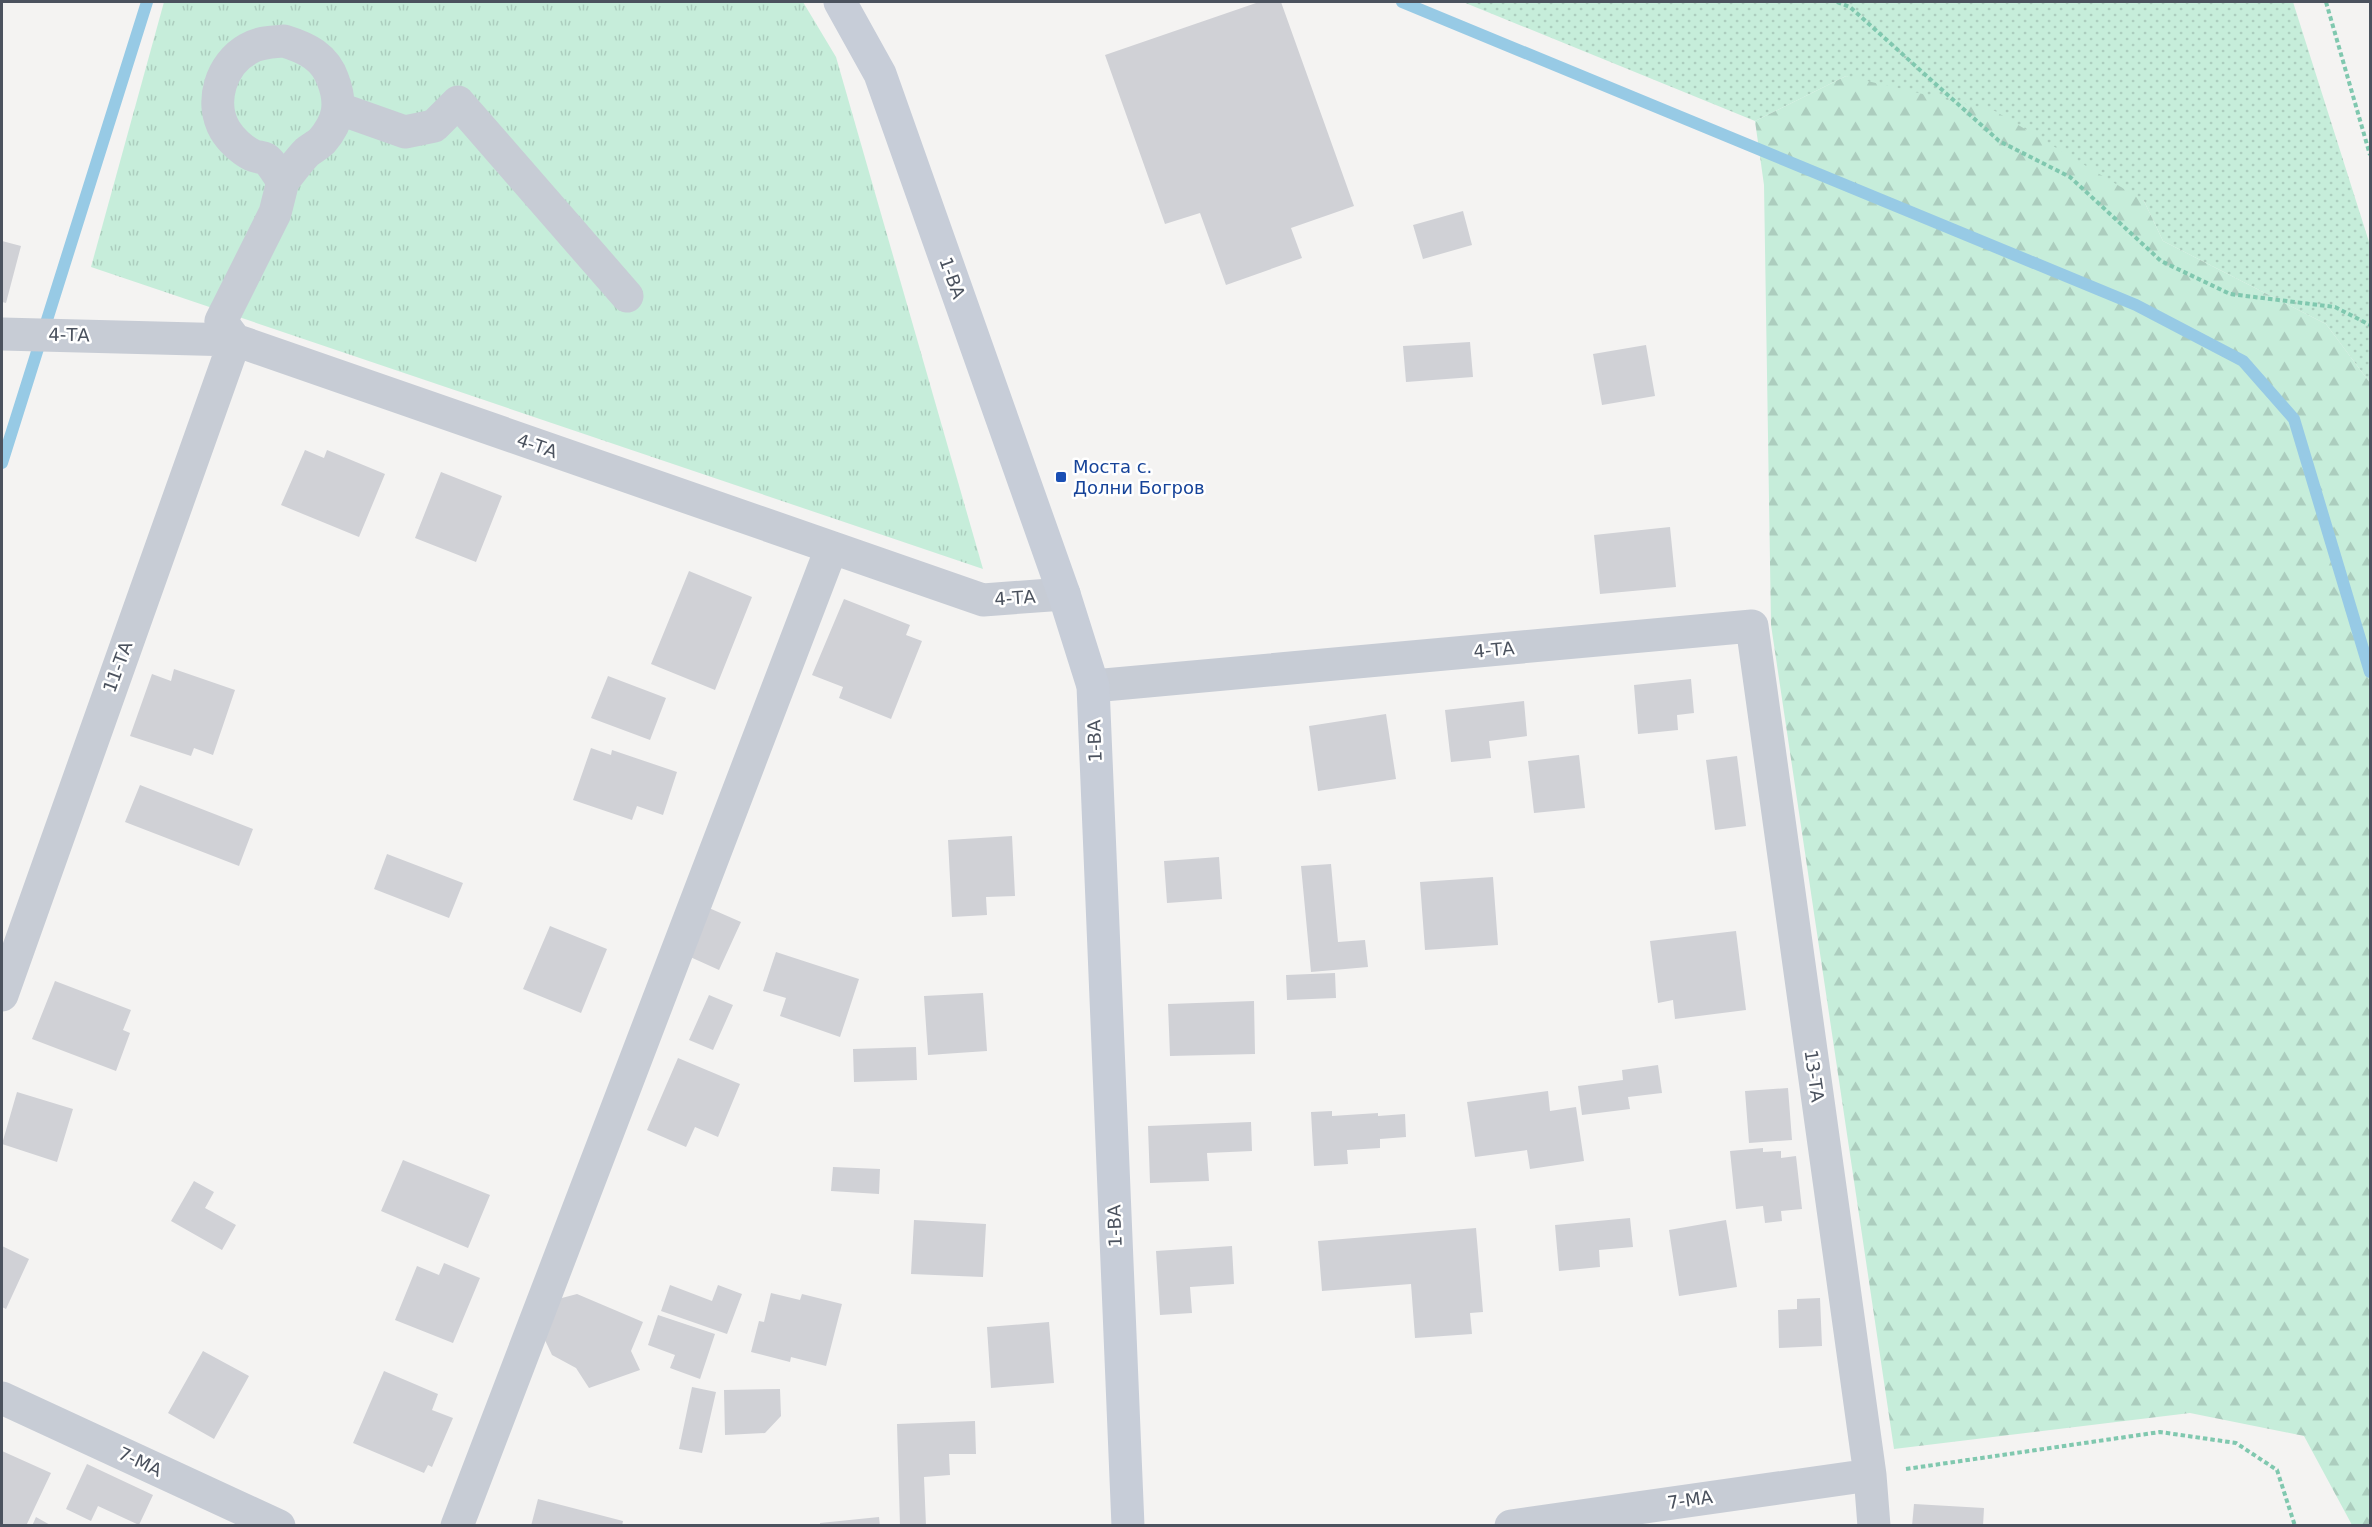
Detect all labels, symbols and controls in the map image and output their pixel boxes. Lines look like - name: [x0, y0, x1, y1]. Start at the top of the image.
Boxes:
- street label: 1-ВА: [935, 254, 970, 302]
- street label: 4-ТА: [48, 324, 90, 345]
- street label: 4-ТА: [514, 429, 561, 462]
- place label: Моста с. Долни Богров: [1073, 456, 1205, 498]
- marker: Моста с. Долни Богров: [1054, 470, 1068, 484]
- street label: 4-ТА: [994, 586, 1037, 609]
- street label: 4-ТА: [1472, 637, 1516, 662]
- street label: 11-ТА: [99, 638, 137, 695]
- street label: 1-ВА: [1083, 719, 1106, 763]
- street label: 13-ТА: [1800, 1048, 1829, 1104]
- street label: 1-ВА: [1103, 1204, 1126, 1248]
- street label: 7-МА: [115, 1442, 166, 1481]
- street label: 7-МА: [1666, 1486, 1715, 1513]

